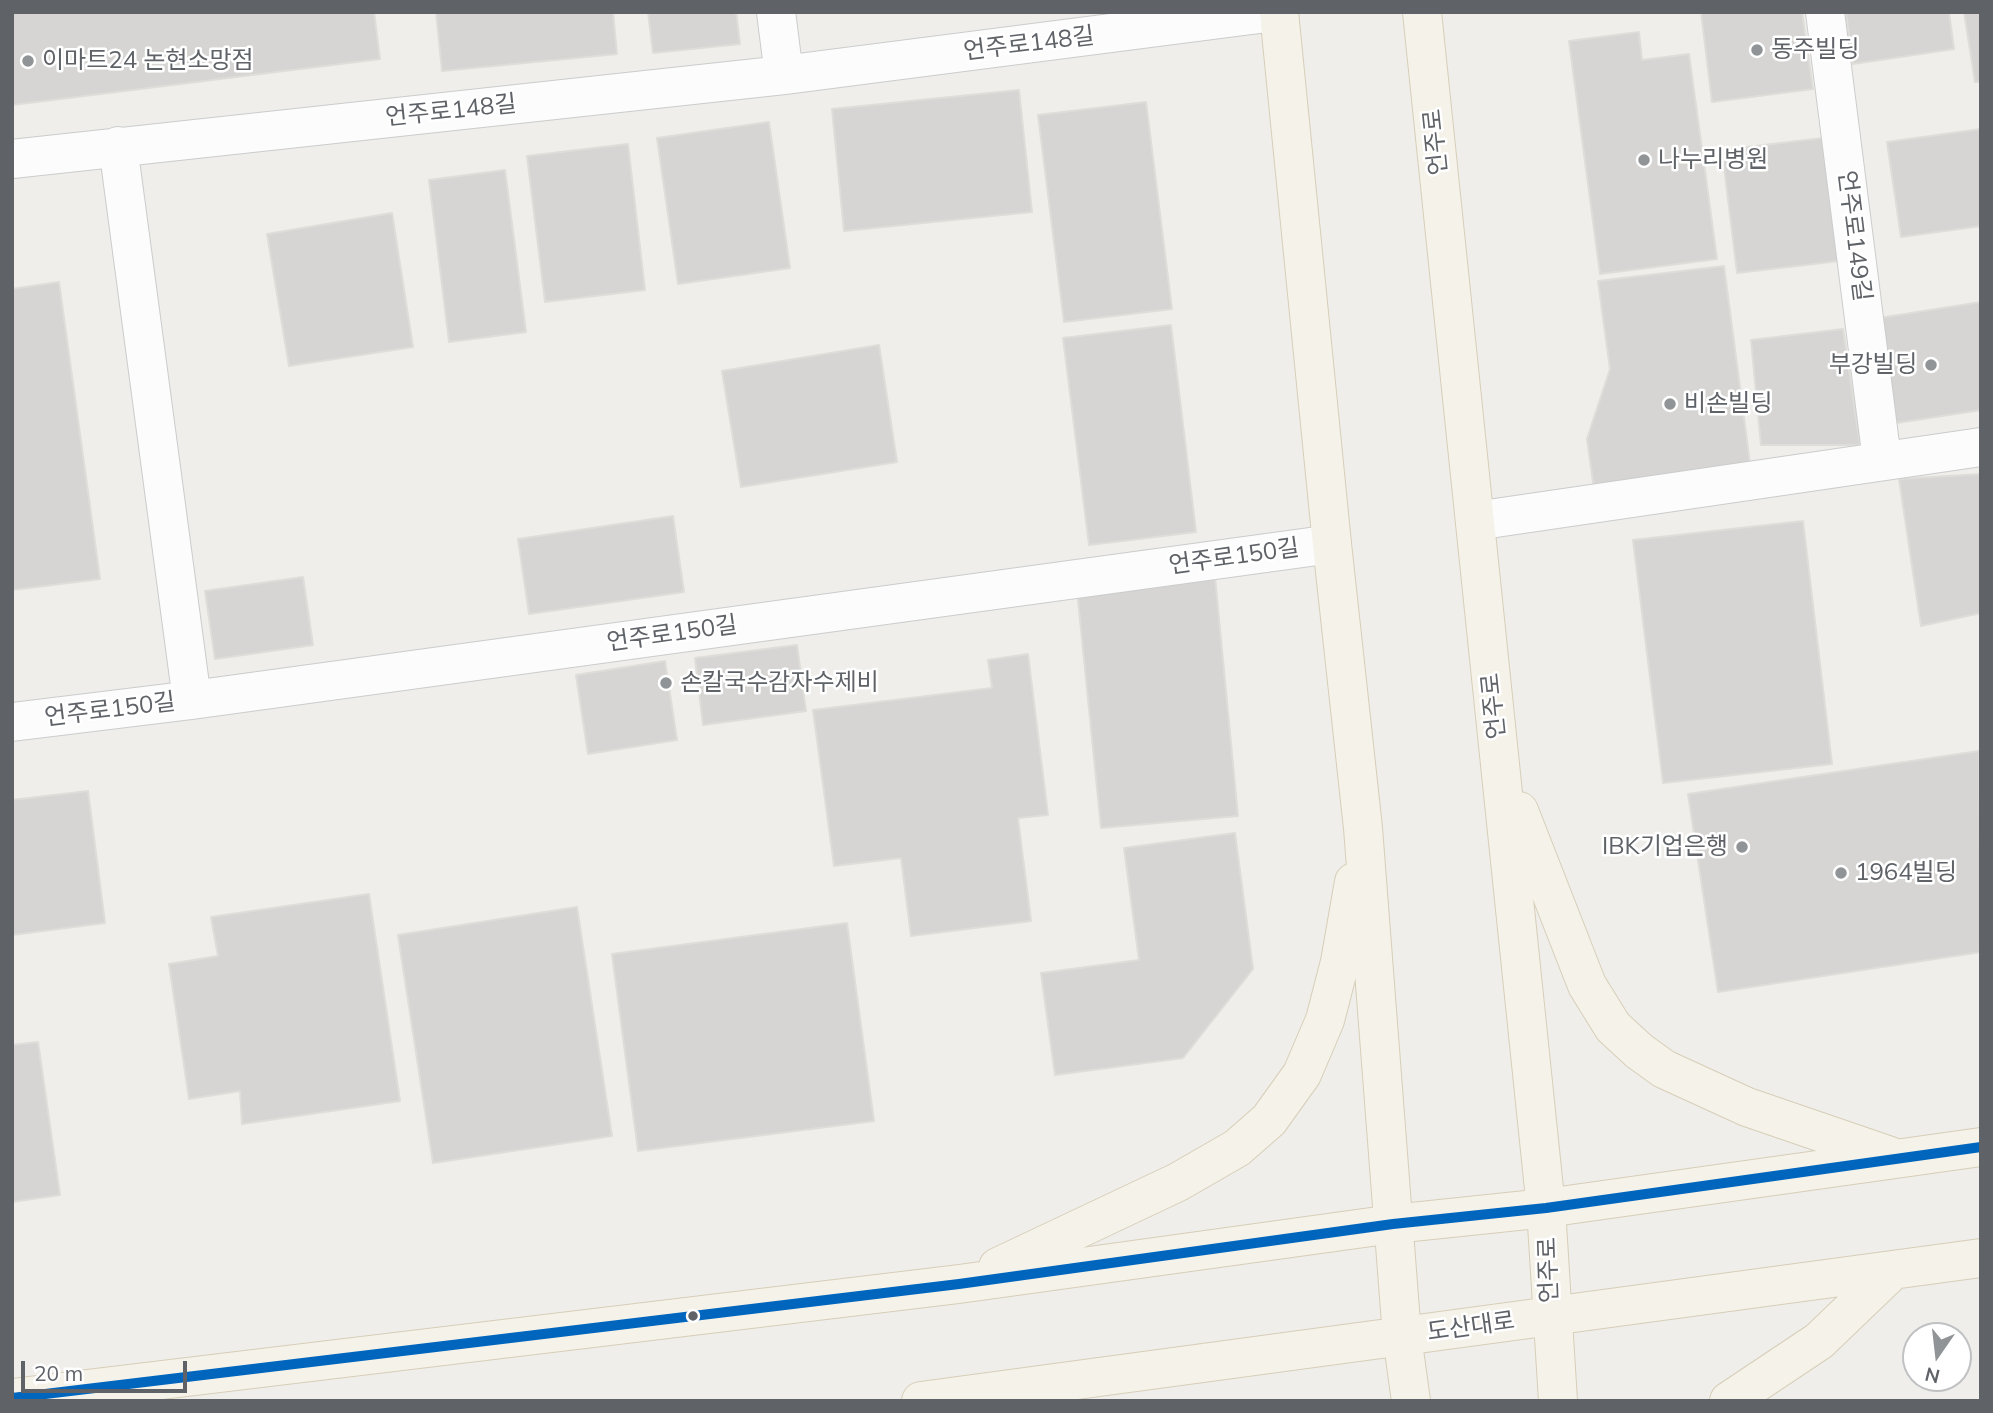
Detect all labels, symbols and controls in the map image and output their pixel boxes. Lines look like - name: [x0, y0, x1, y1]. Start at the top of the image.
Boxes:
- street label: 언주로148길: [962, 22, 1096, 66]
- place label: 동주빌딩: [1771, 36, 1859, 64]
- marker: 동주빌딩: [1749, 42, 1765, 58]
- place label: 이마트24 논현소망점: [42, 47, 254, 75]
- marker: 이마트24 논현소망점: [20, 53, 36, 69]
- street label: 언주로148길: [384, 90, 518, 132]
- street label: 언주로: [1418, 108, 1454, 176]
- place label: 나누리병원: [1658, 146, 1768, 174]
- marker: 나누리병원: [1636, 152, 1652, 168]
- street label: 언주로149길: [1832, 169, 1876, 303]
- place label: 부강빌딩: [1829, 351, 1917, 379]
- marker: 부강빌딩: [1923, 357, 1939, 373]
- place label: 비손빌딩: [1684, 390, 1772, 418]
- marker: 비손빌딩: [1662, 396, 1678, 412]
- street label: 언주로150길: [1167, 534, 1301, 580]
- street label: 언주로150길: [605, 611, 739, 657]
- place label: 손칼국수감자수제비: [680, 669, 879, 697]
- street label: 언주로: [1476, 672, 1512, 740]
- marker: 손칼국수감자수제비: [658, 675, 674, 691]
- street label: 언주로150길: [43, 688, 177, 732]
- place label: IBK기업은행: [1602, 833, 1728, 861]
- marker: IBK기업은행: [1734, 839, 1750, 855]
- place label: 1964빌딩: [1855, 859, 1957, 887]
- marker: 1964빌딩: [1833, 865, 1849, 881]
- street label: 언주로: [1533, 1236, 1565, 1304]
- street label: 도산대로: [1425, 1307, 1517, 1347]
- unlabelled marker: [686, 1309, 700, 1323]
- north arrow: [1902, 1322, 1972, 1392]
- scale bar: [24, 1346, 191, 1390]
- text: 20 m: [34, 1360, 83, 1386]
- text: N: [1923, 1362, 1942, 1389]

